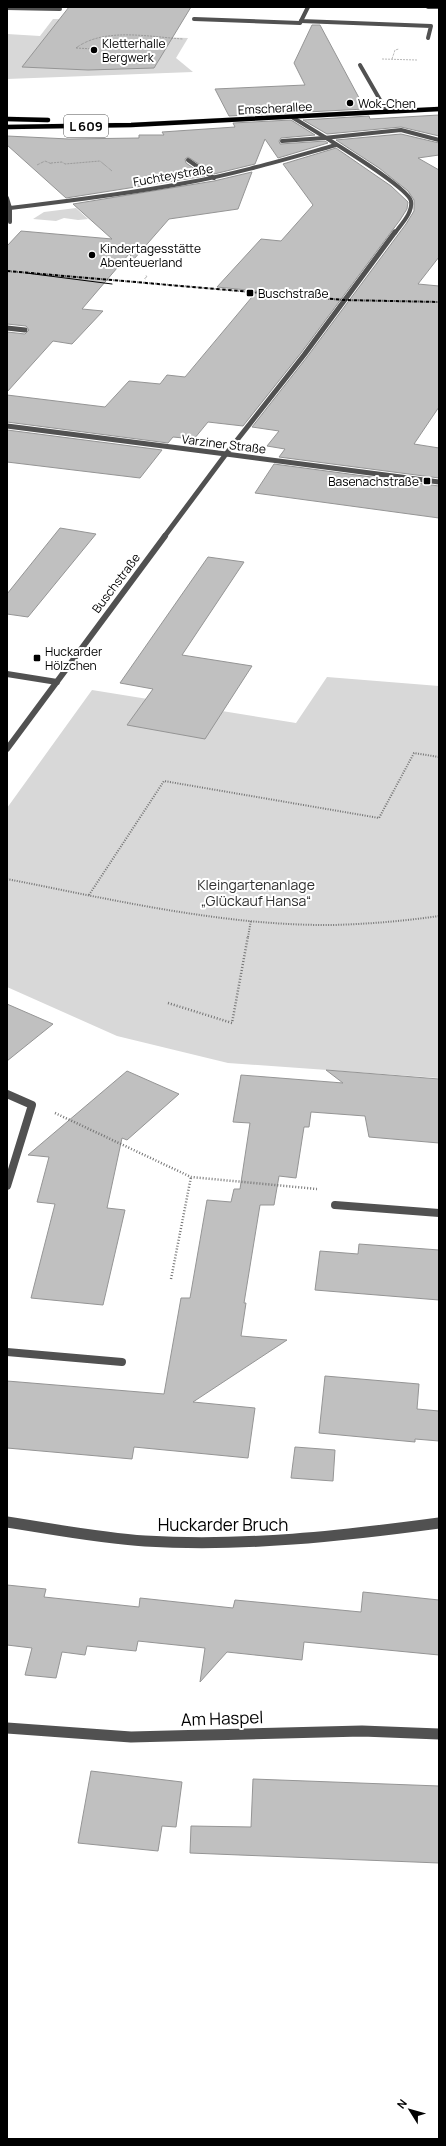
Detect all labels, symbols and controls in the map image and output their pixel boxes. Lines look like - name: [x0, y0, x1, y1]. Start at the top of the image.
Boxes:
- place label: Kletterhalle Bergwerk: [102, 35, 166, 66]
- marker: Kletterhalle Bergwerk: [89, 45, 99, 55]
- place label: Wok-Chen: [358, 95, 416, 112]
- street label: Emscherallee: [237, 98, 313, 118]
- marker: Wok-Chen: [345, 98, 355, 108]
- road number: L 609: [64, 115, 108, 137]
- street label: Fuchteystraße: [132, 160, 214, 190]
- place label: Kindertagesstätte Abenteuerland: [100, 240, 201, 271]
- marker: Kindertagesstätte Abenteuerland: [87, 250, 97, 260]
- place label: Buschstraße: [258, 285, 329, 302]
- marker: Buschstraße: [245, 288, 255, 298]
- street label: Varziner Straße: [181, 430, 267, 458]
- place label: Basenachstraße: [328, 473, 419, 490]
- marker: Basenachstraße: [422, 476, 432, 486]
- street label: Buschstraße: [88, 550, 144, 616]
- place label: Huckarder Hölzchen: [45, 643, 103, 674]
- marker: Huckarder Hölzchen: [32, 653, 42, 663]
- park label: Kleingartenanlage „Glückauf Hansa“: [197, 875, 315, 910]
- street label: Huckarder Bruch: [158, 1513, 288, 1536]
- street label: Am Haspel: [180, 1705, 264, 1731]
- north arrow: [390, 2090, 430, 2130]
- text: N: [393, 2096, 410, 2111]

